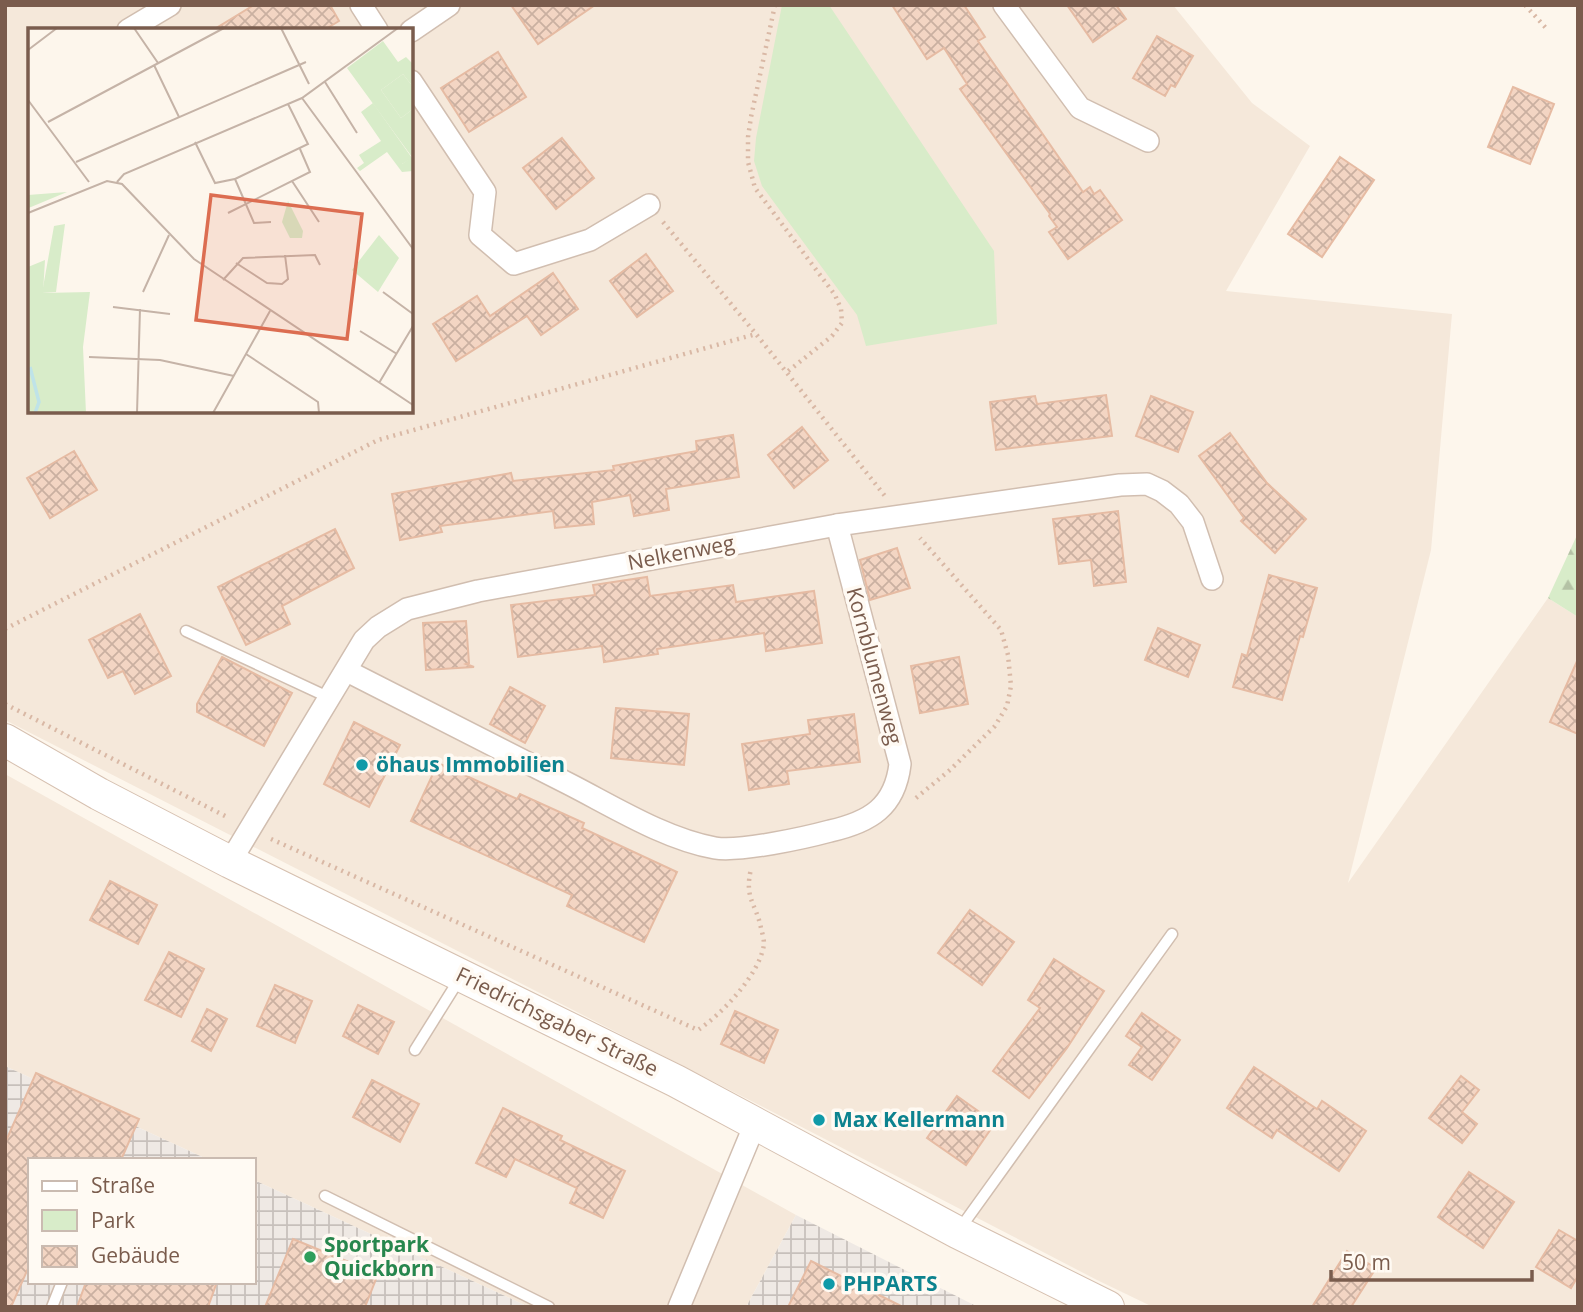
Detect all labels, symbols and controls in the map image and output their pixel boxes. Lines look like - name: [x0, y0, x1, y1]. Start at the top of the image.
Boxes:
- inset map: [28, 28, 413, 413]
- street label: Nelkenweg: [625, 528, 737, 576]
- street label: Kornblumenweg: [841, 584, 909, 747]
- place label: öhaus Immobilien: [376, 750, 565, 778]
- marker: öhaus Immobilien: [354, 757, 370, 773]
- street label: Friedrichsgaber Straße: [452, 960, 663, 1082]
- place label: Max Kellermann: [833, 1105, 1005, 1133]
- marker: Max Kellermann: [811, 1112, 827, 1128]
- legend: [28, 1158, 256, 1284]
- text: Straße: [91, 1171, 155, 1199]
- text: Park: [91, 1206, 135, 1234]
- place label: Sportpark Quickborn: [324, 1230, 434, 1282]
- scale bar: [1331, 1238, 1532, 1282]
- text: Gebäude: [91, 1241, 180, 1269]
- text: 50 m: [1342, 1248, 1391, 1276]
- marker: Sportpark Quickborn: [302, 1249, 318, 1265]
- place label: PHPARTS: [843, 1269, 938, 1297]
- marker: PHPARTS: [821, 1276, 837, 1292]

